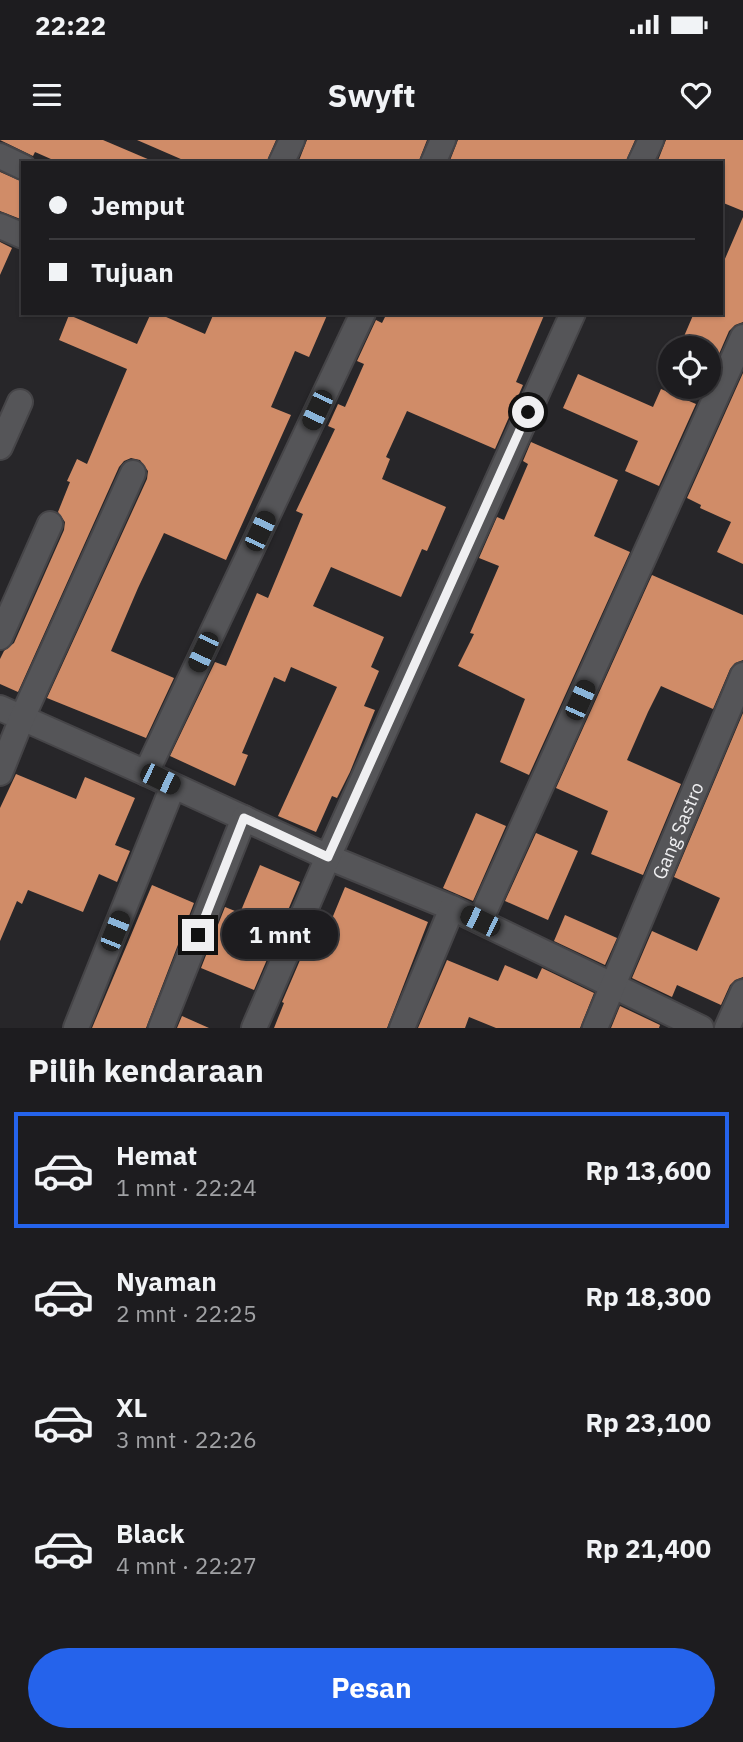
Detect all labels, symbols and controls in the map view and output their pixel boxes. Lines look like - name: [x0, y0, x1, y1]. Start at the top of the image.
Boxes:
- text: 22:22: [35, 8, 106, 42]
- text: Swyft: [327, 74, 416, 116]
- icon: menu: [28, 76, 66, 114]
- icon: heart: [677, 76, 715, 114]
- text: Jemput: [91, 188, 185, 222]
- text: Tujuan: [91, 255, 174, 289]
- map controls: [658, 336, 721, 399]
- button: locate: [658, 336, 721, 399]
- car: [299, 387, 336, 433]
- route start: [512, 396, 544, 428]
- car: [242, 508, 279, 554]
- car: [185, 629, 222, 675]
- car: [562, 677, 599, 723]
- car: [137, 760, 184, 798]
- street label: Gang Sastro: [647, 778, 709, 883]
- car: [457, 902, 504, 940]
- car: [98, 908, 133, 954]
- callout: 1 mnt: [222, 910, 338, 960]
- route end: [182, 919, 214, 951]
- text: 1 mnt: [249, 919, 311, 949]
- text: Pilih kendaraan: [28, 1049, 264, 1091]
- text: Hemat: [116, 1138, 197, 1172]
- icon: car: [32, 1139, 95, 1202]
- text: Rp 13,600: [585, 1153, 711, 1187]
- text: 1 mnt · 22:24: [116, 1172, 257, 1202]
- text: Nyaman: [116, 1264, 217, 1298]
- icon: car: [32, 1265, 95, 1328]
- text: Rp 18,300: [585, 1279, 711, 1313]
- text: 2 mnt · 22:25: [116, 1298, 257, 1328]
- text: XL: [116, 1390, 147, 1424]
- icon: car: [32, 1391, 95, 1454]
- text: Rp 23,100: [585, 1405, 711, 1439]
- text: 3 mnt · 22:26: [116, 1424, 257, 1454]
- text: Black: [116, 1516, 184, 1550]
- icon: car: [32, 1517, 95, 1580]
- text: Rp 21,400: [585, 1531, 711, 1565]
- text: 4 mnt · 22:27: [116, 1550, 257, 1580]
- button: Pesan: [28, 1648, 715, 1728]

